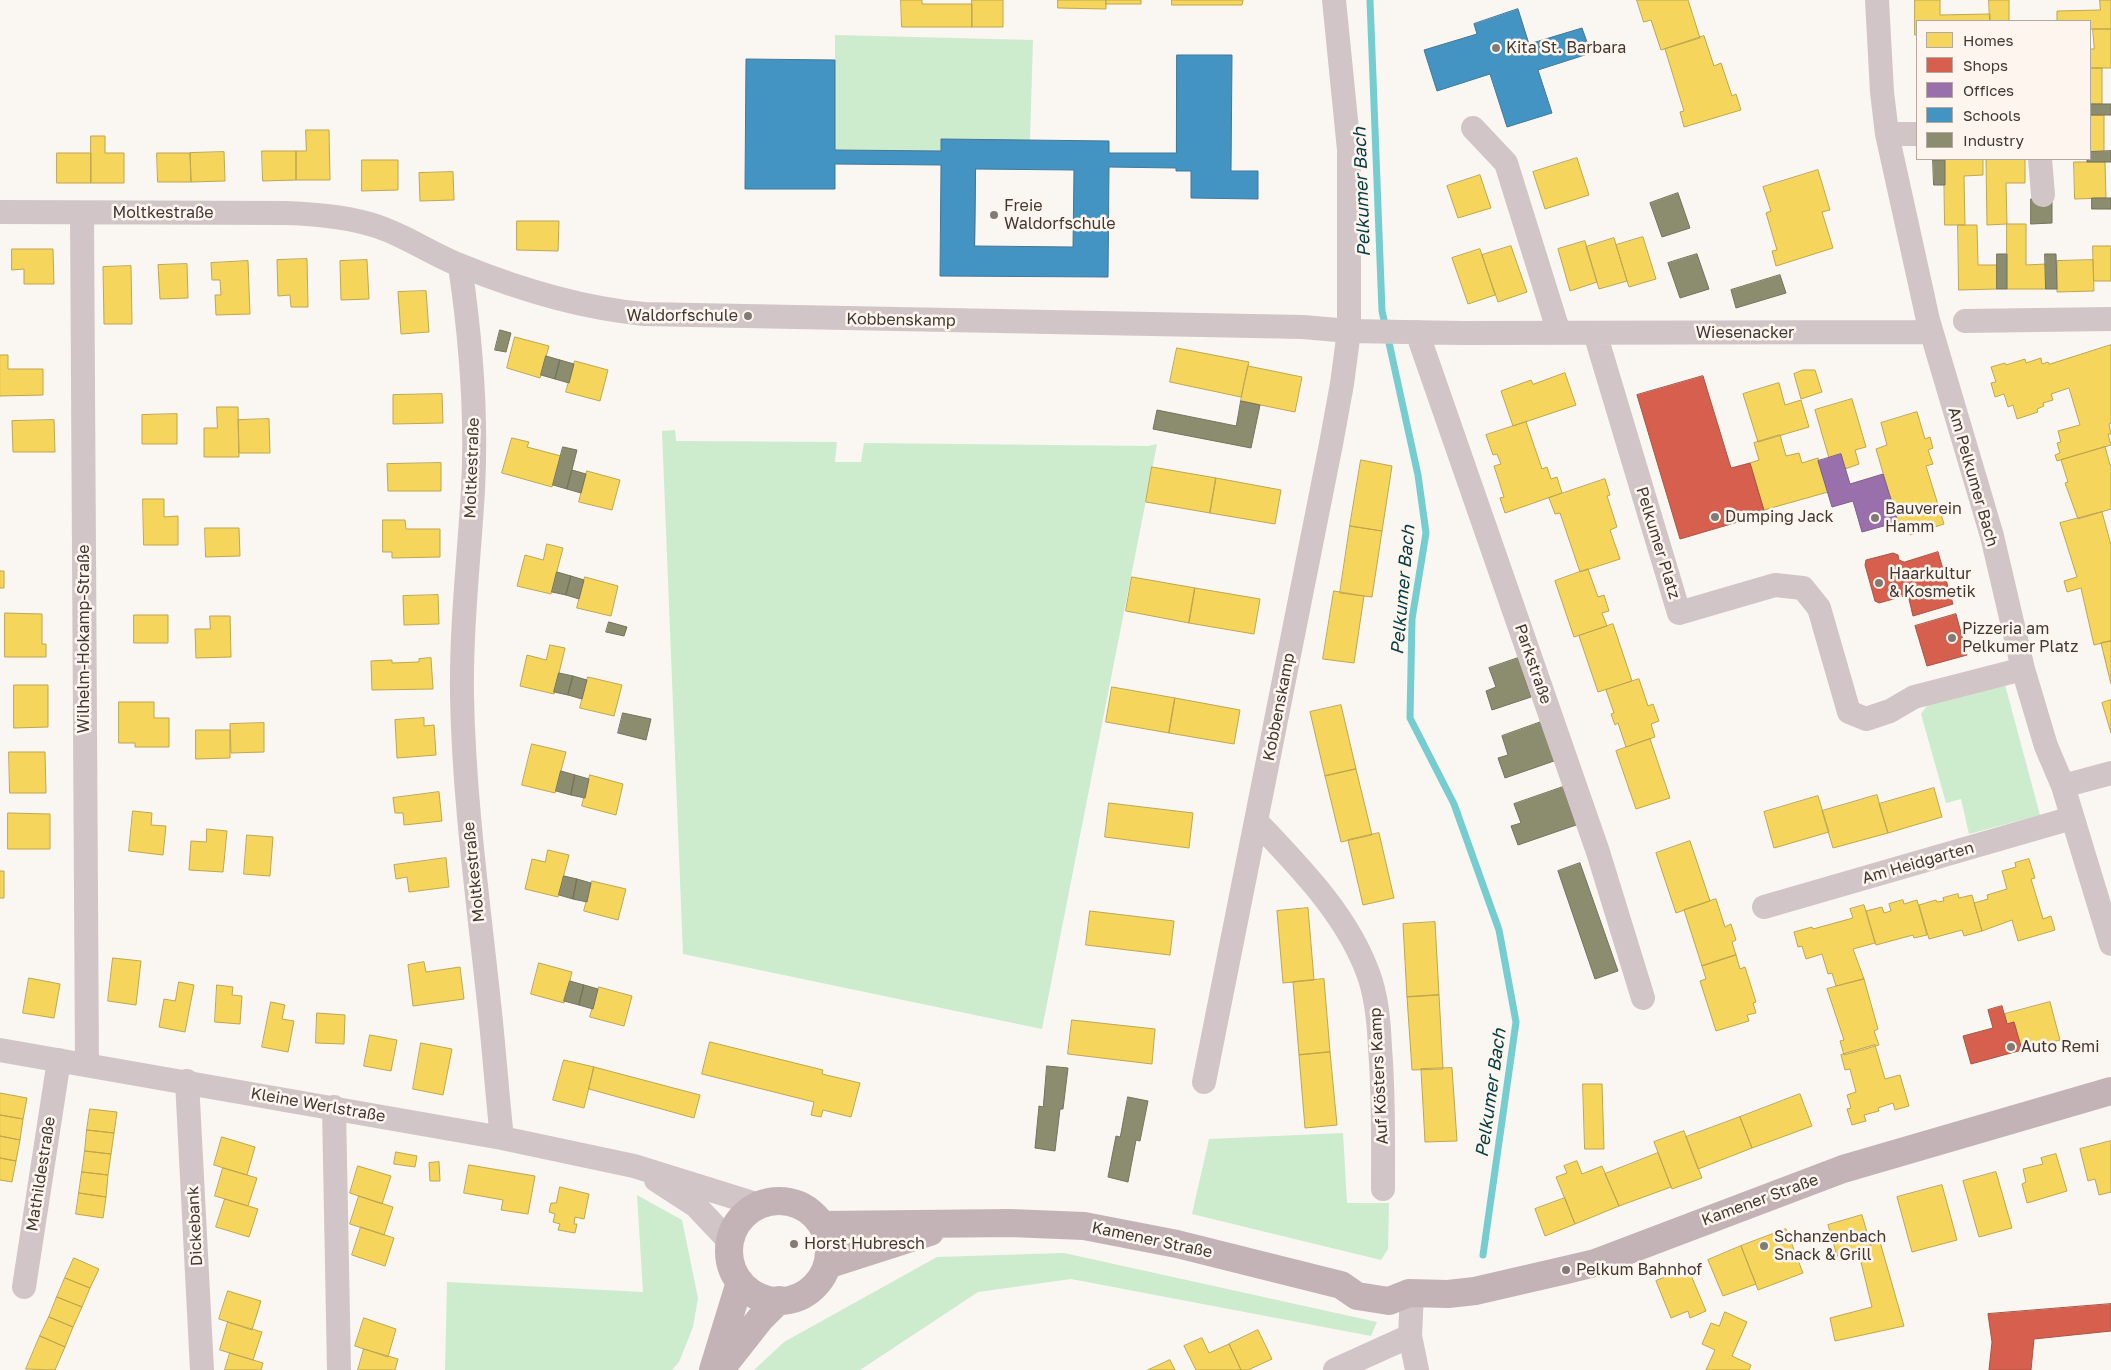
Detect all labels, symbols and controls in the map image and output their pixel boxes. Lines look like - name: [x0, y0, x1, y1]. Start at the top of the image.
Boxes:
- legend: [1916, 20, 2091, 160]
- text: Homes: [1963, 31, 2013, 49]
- place label: Kita St. Barbara: [1506, 38, 1626, 58]
- marker: Kita St. Barbara: [1490, 42, 1502, 54]
- text: Shops: [1963, 56, 2008, 74]
- text: Offices: [1963, 81, 2014, 99]
- text: Schools: [1963, 106, 2021, 124]
- water label: Pelkumer Bach: [1349, 127, 1375, 257]
- text: Industry: [1963, 131, 2024, 149]
- place label: Freie Waldorfschule: [1004, 196, 1116, 234]
- street label: Moltkestraße: [112, 203, 214, 223]
- marker: Freie Waldorfschule: [988, 209, 1000, 221]
- place label: Waldorfschule: [626, 306, 738, 326]
- street label: Kobbenskamp: [846, 309, 956, 331]
- marker: Waldorfschule: [742, 310, 754, 322]
- street label: Wiesenacker: [1696, 323, 1794, 343]
- street label: Am Pelkumer Bach: [1944, 405, 2002, 549]
- street label: Moltkestraße: [461, 417, 483, 519]
- street label: Pelkumer Platz: [1632, 484, 1684, 602]
- place label: Bauverein Hamm: [1885, 499, 1962, 537]
- place label: Dumping Jack: [1725, 507, 1834, 527]
- marker: Dumping Jack: [1709, 511, 1721, 523]
- marker: Bauverein Hamm: [1869, 512, 1881, 524]
- water label: Pelkumer Bach: [1387, 524, 1419, 656]
- street label: Wilhelm-Hokamp-Straße: [74, 544, 94, 734]
- place label: Haarkultur & Kosmetik: [1889, 564, 1976, 602]
- marker: Haarkultur & Kosmetik: [1873, 577, 1885, 589]
- place label: Pizzeria am Pelkumer Platz: [1962, 619, 2078, 657]
- street label: Parkstraße: [1510, 622, 1556, 706]
- marker: Pizzeria am Pelkumer Platz: [1946, 632, 1958, 644]
- street label: Kobbenskamp: [1259, 651, 1299, 763]
- street label: Moltkestraße: [459, 821, 489, 923]
- street label: Am Heidgarten: [1860, 838, 1976, 888]
- street label: Auf Kösters Kamp: [1366, 1007, 1392, 1145]
- water label: Pelkumer Bach: [1471, 1027, 1511, 1159]
- place label: Auto Remi: [2021, 1037, 2100, 1057]
- marker: Auto Remi: [2005, 1041, 2017, 1053]
- street label: Kleine Werlstraße: [249, 1084, 387, 1126]
- street label: Mathildestraße: [22, 1115, 60, 1233]
- street label: Kamener Straße: [1699, 1170, 1821, 1230]
- street label: Dickebank: [183, 1186, 207, 1266]
- street label: Kamener Straße: [1090, 1218, 1214, 1262]
- place label: Schanzenbach Snack & Grill: [1774, 1227, 1886, 1265]
- place label: Horst Hubresch: [804, 1234, 925, 1254]
- marker: Horst Hubresch: [788, 1238, 800, 1250]
- marker: Schanzenbach Snack & Grill: [1758, 1240, 1770, 1252]
- place label: Pelkum Bahnhof: [1576, 1260, 1702, 1280]
- marker: Pelkum Bahnhof: [1560, 1264, 1572, 1276]

